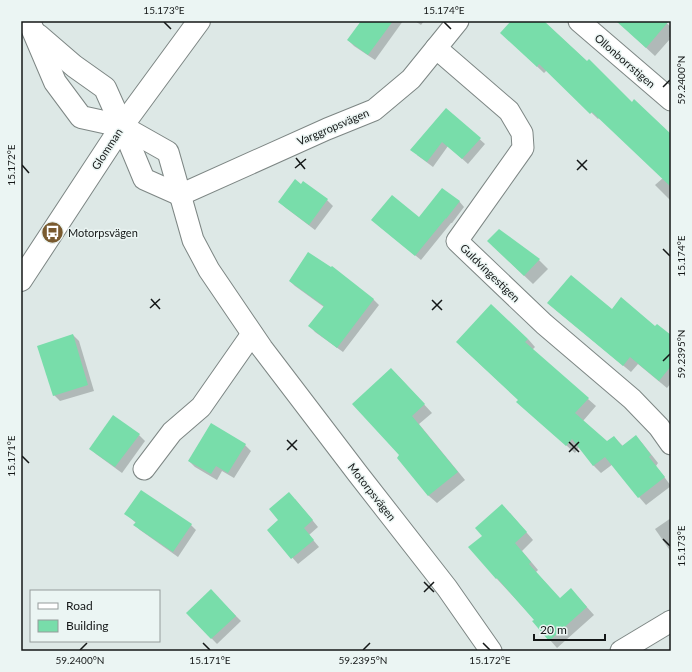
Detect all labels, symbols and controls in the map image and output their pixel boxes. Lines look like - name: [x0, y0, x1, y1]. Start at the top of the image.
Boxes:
- text: 15.173°E: [143, 4, 185, 16]
- text: 15.174°E: [423, 4, 465, 16]
- street label: Ollonborrstigen: [592, 31, 658, 90]
- text: 59.2400°N: [675, 56, 687, 104]
- street label: Varggropsvägen: [295, 106, 371, 148]
- street label: Glomman: [88, 126, 125, 172]
- text: 15.172°E: [5, 144, 17, 186]
- bus stop icon: Motorpsvägen: [39, 220, 65, 246]
- place label: Motorpsvägen: [68, 226, 138, 239]
- text: 15.174°E: [675, 235, 687, 277]
- street label: Guldvingestigen: [458, 241, 523, 304]
- text: 59.2395°N: [675, 330, 687, 378]
- text: 15.171°E: [5, 435, 17, 477]
- street label: Motorpsvägen: [346, 460, 399, 523]
- text: 15.173°E: [675, 525, 687, 567]
- legend: [30, 590, 160, 642]
- text: Road: [66, 598, 93, 613]
- scale bar: [534, 616, 605, 642]
- text: Building: [66, 618, 109, 633]
- text: 20 m: [540, 622, 567, 637]
- text: 59.2400°N: [56, 654, 104, 666]
- text: 15.171°E: [189, 654, 231, 666]
- text: 59.2395°N: [339, 654, 387, 666]
- text: 15.172°E: [469, 654, 511, 666]

